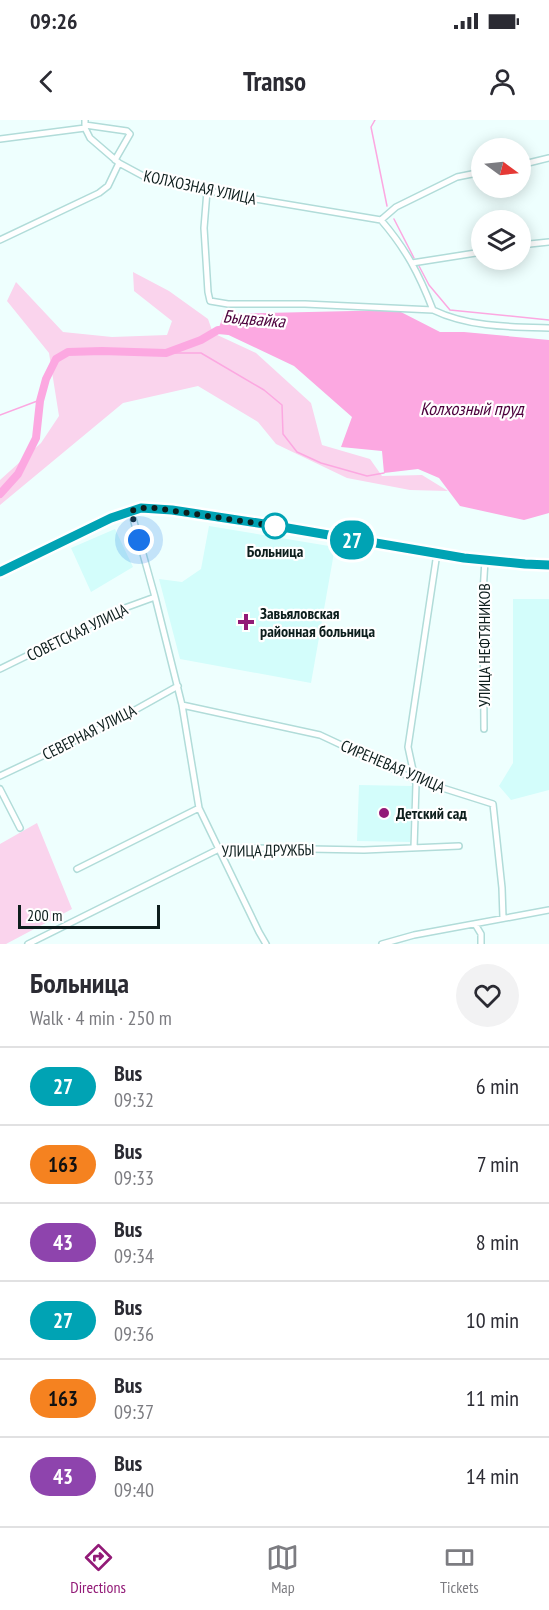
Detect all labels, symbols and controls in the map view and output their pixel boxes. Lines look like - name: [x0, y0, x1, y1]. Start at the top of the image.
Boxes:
- text: 09:26: [30, 7, 78, 35]
- text: Transo: [243, 64, 306, 98]
- icon: back: [30, 65, 63, 98]
- icon: person: [486, 65, 519, 98]
- north arrow: [471, 138, 531, 198]
- map controls: [471, 138, 531, 270]
- street label: КОЛХОЗНАЯ УЛИЦА: [142, 165, 259, 209]
- button: layers: [471, 210, 531, 270]
- water label: Быдвайка: [222, 304, 287, 333]
- water label: Колхозный пруд: [420, 397, 525, 420]
- marker: Больница: [262, 513, 288, 539]
- line badge: 27: [325, 520, 379, 560]
- your location: [124, 525, 154, 555]
- text: 27: [342, 527, 362, 554]
- place label: Больница: [247, 541, 304, 561]
- street label: УЛИЦА НЕФТЯНИКОВ: [474, 583, 494, 707]
- street label: СОВЕТСКАЯ УЛИЦА: [23, 599, 131, 665]
- place label: Завьяловская районная больница: [260, 603, 375, 641]
- marker: Завьяловская районная больница: [237, 613, 255, 631]
- street label: СЕВЕРНАЯ УЛИЦА: [39, 700, 140, 764]
- street label: СИРЕНЕВАЯ УЛИЦА: [338, 735, 448, 797]
- place label: Детский сад: [396, 803, 467, 823]
- marker: Детский сад: [377, 806, 391, 820]
- street label: УЛИЦА ДРУЖБЫ: [221, 839, 315, 861]
- scale bar: [18, 902, 160, 929]
- text: 200 m: [27, 905, 62, 925]
- text: Больница: [30, 964, 129, 1001]
- button: heart: [456, 964, 519, 1027]
- text: Walk · 4 min · 250 m: [30, 1005, 172, 1031]
- text: Bus: [114, 1059, 142, 1087]
- text: 6 min: [476, 1072, 519, 1100]
- text: 27: [53, 1073, 73, 1100]
- text: 09:32: [114, 1087, 154, 1113]
- text: Bus: [114, 1137, 142, 1165]
- text: 7 min: [477, 1150, 519, 1178]
- text: 163: [48, 1151, 78, 1178]
- text: 09:33: [114, 1165, 154, 1191]
- text: Bus: [114, 1215, 142, 1243]
- text: 8 min: [476, 1228, 519, 1256]
- text: 43: [53, 1229, 73, 1256]
- text: 09:34: [114, 1243, 154, 1269]
- text: Bus: [114, 1293, 142, 1321]
- text: 10 min: [466, 1306, 519, 1334]
- text: 27: [53, 1307, 73, 1334]
- text: 09:36: [114, 1321, 154, 1347]
- text: Bus: [114, 1371, 142, 1399]
- text: 11 min: [466, 1384, 519, 1412]
- text: 163: [48, 1385, 78, 1412]
- text: 09:37: [114, 1399, 154, 1425]
- text: Bus: [114, 1449, 142, 1477]
- text: 14 min: [466, 1462, 519, 1490]
- text: 43: [53, 1463, 73, 1490]
- text: 09:40: [114, 1477, 154, 1503]
- tab: Directions: [70, 1541, 126, 1597]
- tab: Map: [266, 1541, 299, 1597]
- tab: Tickets: [440, 1541, 479, 1597]

